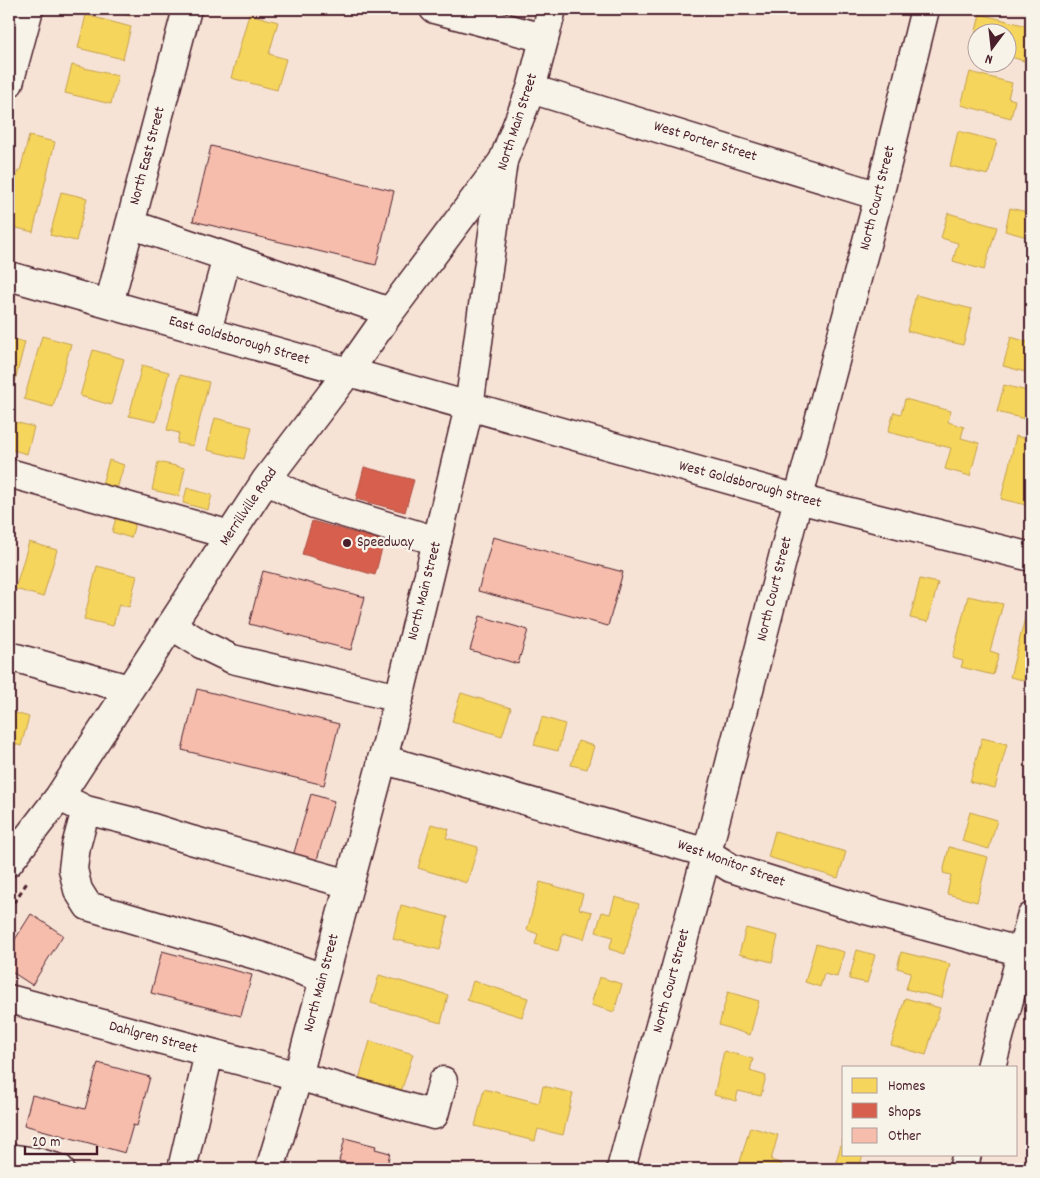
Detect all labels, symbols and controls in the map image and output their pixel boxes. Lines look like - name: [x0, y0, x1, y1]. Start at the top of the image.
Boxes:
- north arrow: [968, 22, 1018, 72]
- text: N: [983, 48, 995, 69]
- street label: North Main Street: [492, 70, 544, 173]
- street label: North East Street: [124, 104, 172, 208]
- street label: West Porter Street: [651, 116, 760, 168]
- street label: North Court Street: [854, 143, 902, 253]
- street label: East Goldsborough Street: [166, 310, 312, 372]
- street label: West Goldsborough Street: [676, 455, 824, 515]
- street label: Merrillville Road: [215, 463, 283, 551]
- place label: Speedway: [357, 532, 414, 554]
- street label: North Court Street: [751, 534, 799, 644]
- marker: Speedway: [341, 537, 353, 549]
- street label: North Main Street: [402, 539, 448, 643]
- street label: West Monitor Street: [674, 834, 788, 894]
- street label: North Court Street: [648, 926, 697, 1036]
- street label: North Main Street: [298, 931, 346, 1035]
- street label: Dahlgren Street: [106, 1016, 200, 1060]
- legend: [842, 1066, 1018, 1156]
- text: Homes: [888, 1076, 926, 1098]
- text: Shops: [888, 1102, 921, 1124]
- scale bar: [25, 1123, 98, 1155]
- text: Other: [888, 1126, 922, 1148]
- text: 20 m: [32, 1132, 60, 1154]

